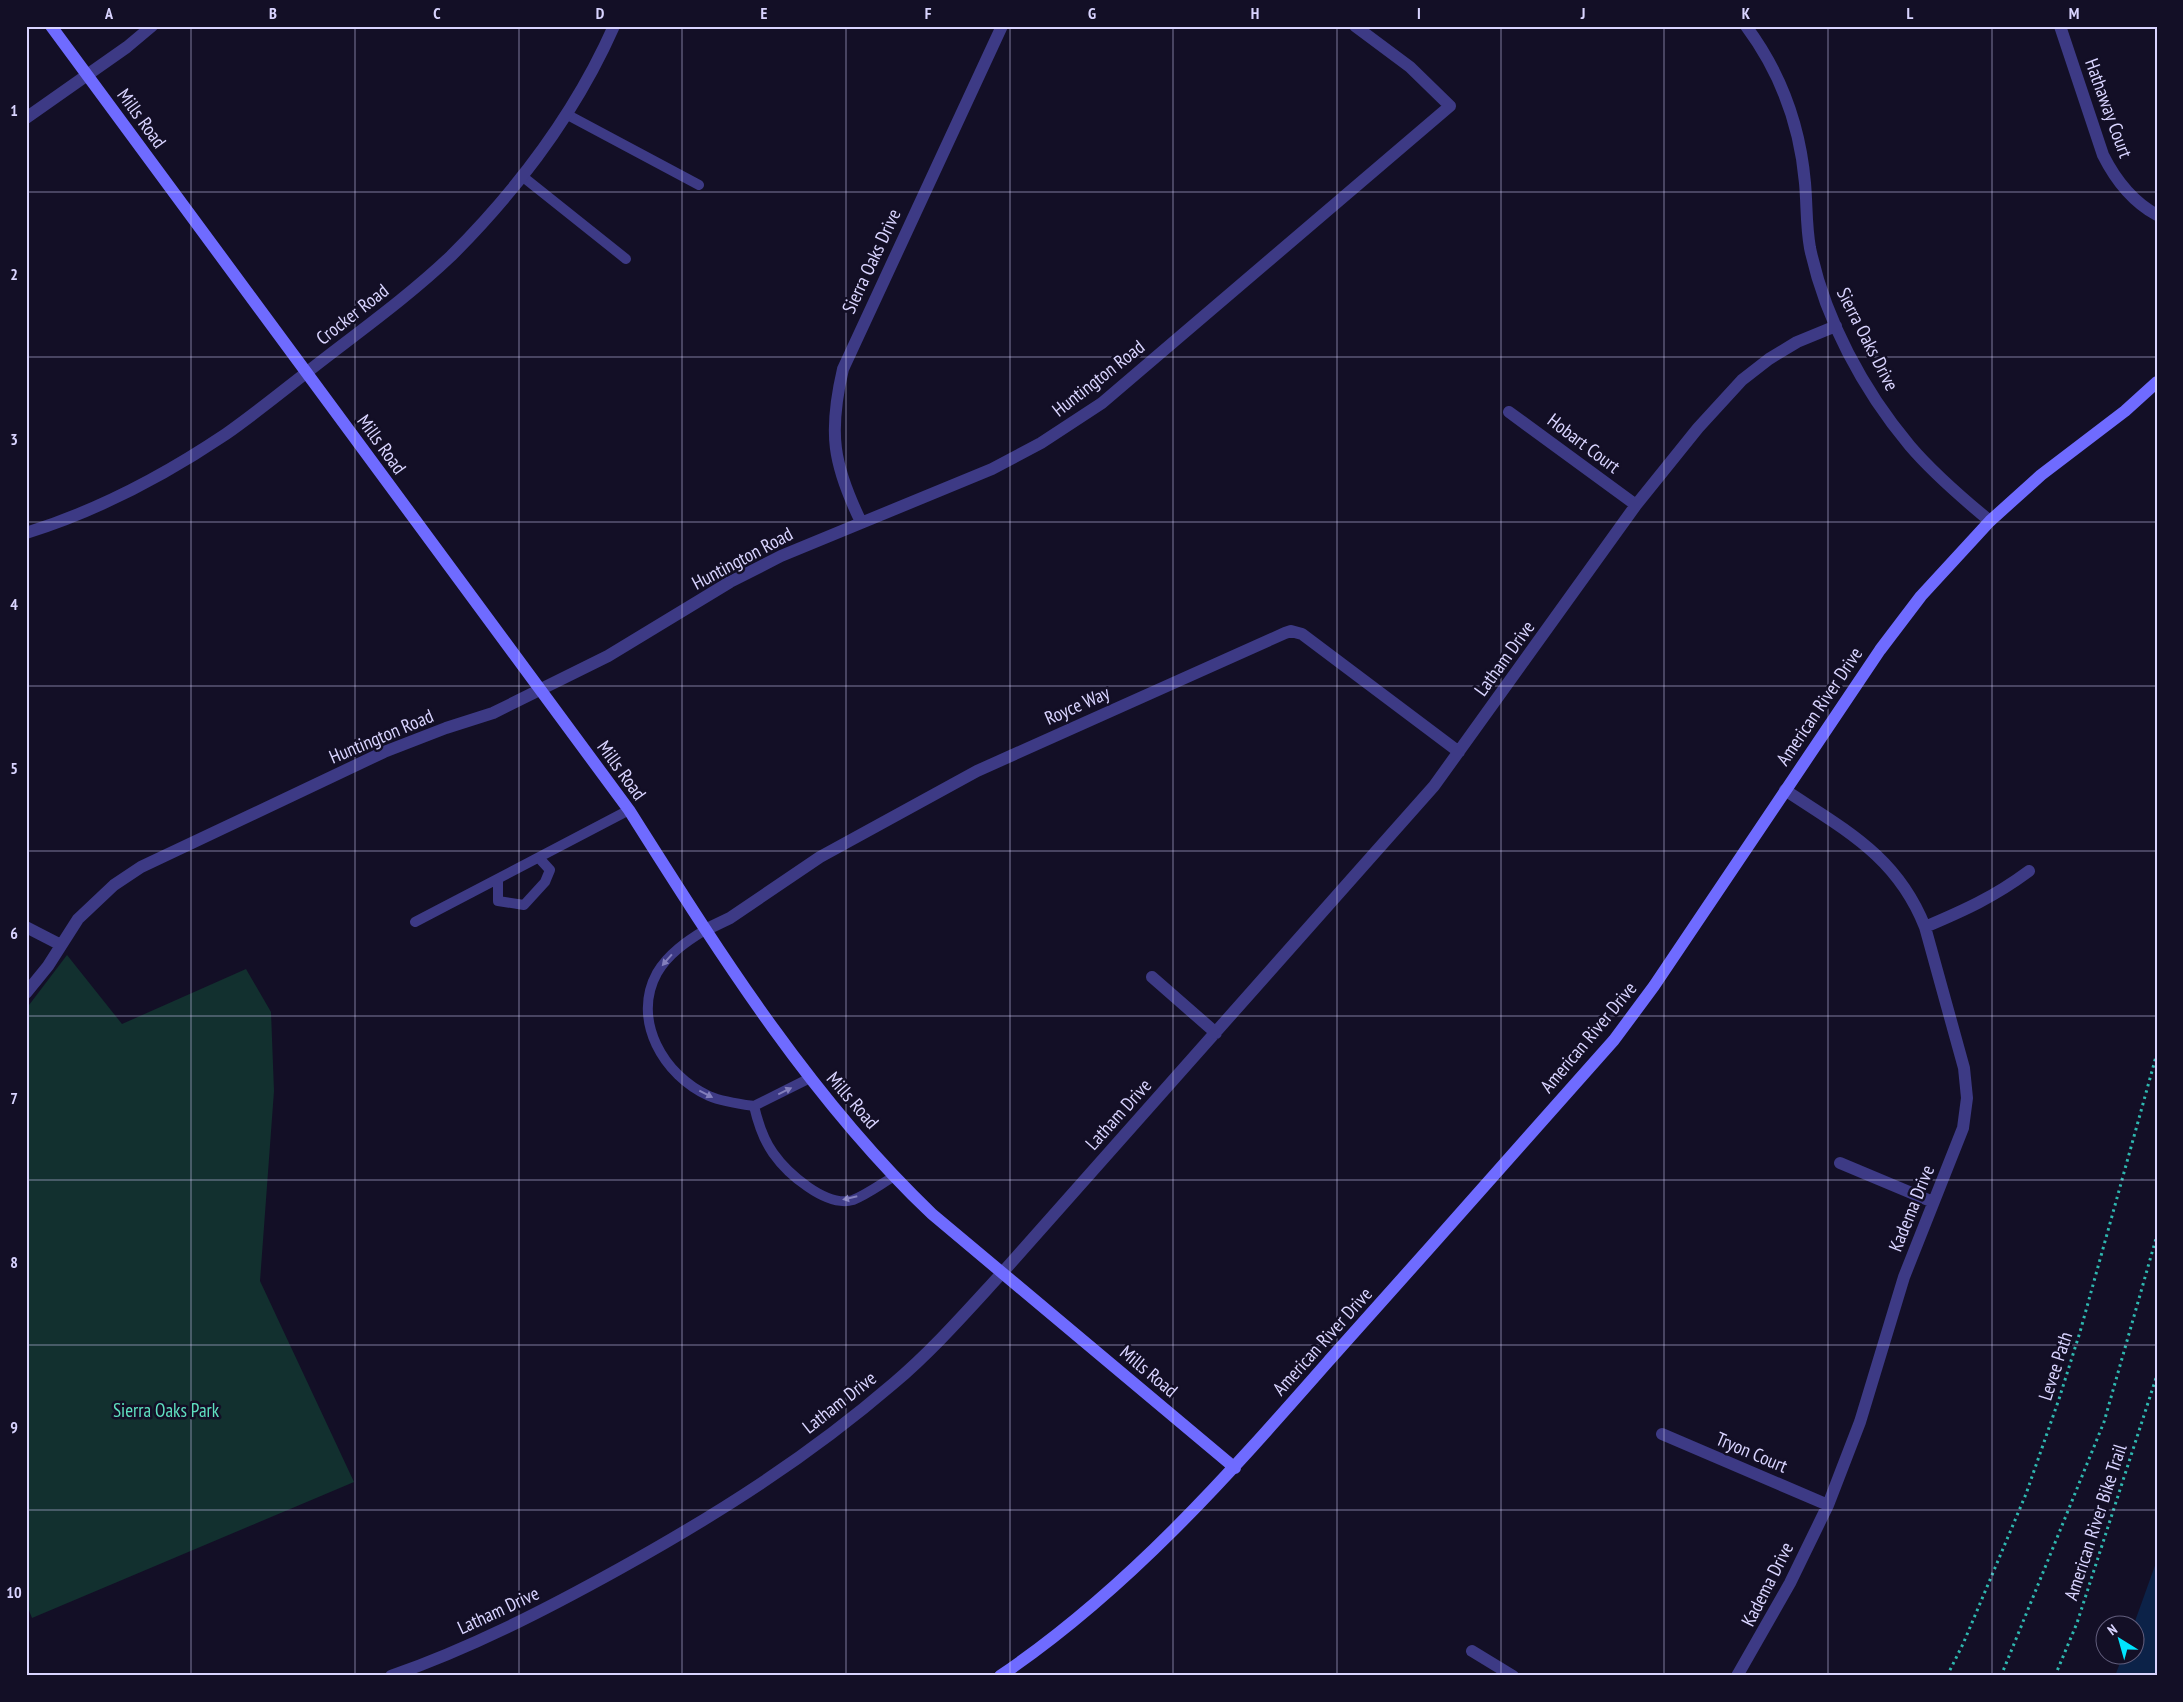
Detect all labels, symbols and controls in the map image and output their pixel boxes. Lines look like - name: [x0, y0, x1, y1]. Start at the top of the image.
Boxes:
- text: A: [104, 3, 114, 23]
- text: B: [269, 3, 277, 23]
- text: C: [433, 3, 441, 23]
- text: D: [596, 3, 605, 23]
- text: E: [761, 3, 768, 23]
- text: F: [925, 3, 932, 23]
- text: G: [1088, 3, 1096, 23]
- text: H: [1251, 3, 1259, 23]
- text: I: [1417, 3, 1421, 23]
- text: J: [1580, 3, 1585, 23]
- text: K: [1742, 3, 1751, 23]
- text: L: [1907, 3, 1914, 23]
- text: M: [2069, 3, 2079, 23]
- street label: Hathaway Court: [2080, 55, 2138, 162]
- street label: Mills Road: [112, 83, 172, 153]
- text: 1: [10, 100, 18, 120]
- street label: Sierra Oaks Drive: [836, 205, 906, 317]
- text: 2: [10, 264, 18, 284]
- street label: Crocker Road: [311, 278, 393, 350]
- street label: Sierra Oaks Drive: [1832, 283, 1904, 395]
- street label: Huntington Road: [1047, 334, 1149, 422]
- street label: Hobart Court: [1543, 408, 1626, 479]
- street label: Mills Road: [352, 409, 412, 479]
- text: 3: [10, 429, 18, 449]
- street label: Huntington Road: [687, 521, 797, 595]
- text: 4: [10, 594, 18, 614]
- street label: Latham Drive: [1469, 616, 1539, 700]
- street label: American River Drive: [1771, 642, 1867, 770]
- street label: Royce Way: [1041, 680, 1114, 730]
- street label: Huntington Road: [325, 703, 437, 769]
- street label: Mills Road: [592, 735, 652, 805]
- text: 5: [10, 758, 18, 778]
- text: 6: [10, 923, 18, 943]
- one-way arrow: [662, 954, 673, 967]
- street label: American River Drive: [1535, 977, 1641, 1097]
- street label: Mills Road: [822, 1066, 884, 1134]
- street label: Latham Drive: [1080, 1073, 1156, 1154]
- one-way arrow: [777, 1087, 792, 1095]
- text: 7: [10, 1088, 18, 1108]
- one-way arrow: [699, 1089, 714, 1098]
- street label: Kadema Drive: [1883, 1161, 1939, 1255]
- one-way arrow: [842, 1194, 858, 1202]
- text: 8: [10, 1252, 18, 1272]
- street label: American River Drive: [1267, 1282, 1377, 1400]
- street label: Levee Path: [2033, 1329, 2077, 1403]
- street label: Mills Road: [1115, 1340, 1183, 1402]
- street label: Latham Drive: [797, 1366, 881, 1438]
- park label: Sierra Oaks Park: [113, 1398, 220, 1422]
- text: 9: [10, 1417, 18, 1437]
- street label: Tryon Court: [1713, 1426, 1792, 1478]
- street label: American River Bike Trail: [2058, 1440, 2132, 1603]
- street label: Kadema Drive: [1736, 1538, 1798, 1630]
- street label: Latham Drive: [453, 1581, 543, 1639]
- text: 10: [6, 1582, 22, 1602]
- north arrow: [2096, 1614, 2146, 1664]
- text: N: [2104, 1620, 2121, 1639]

